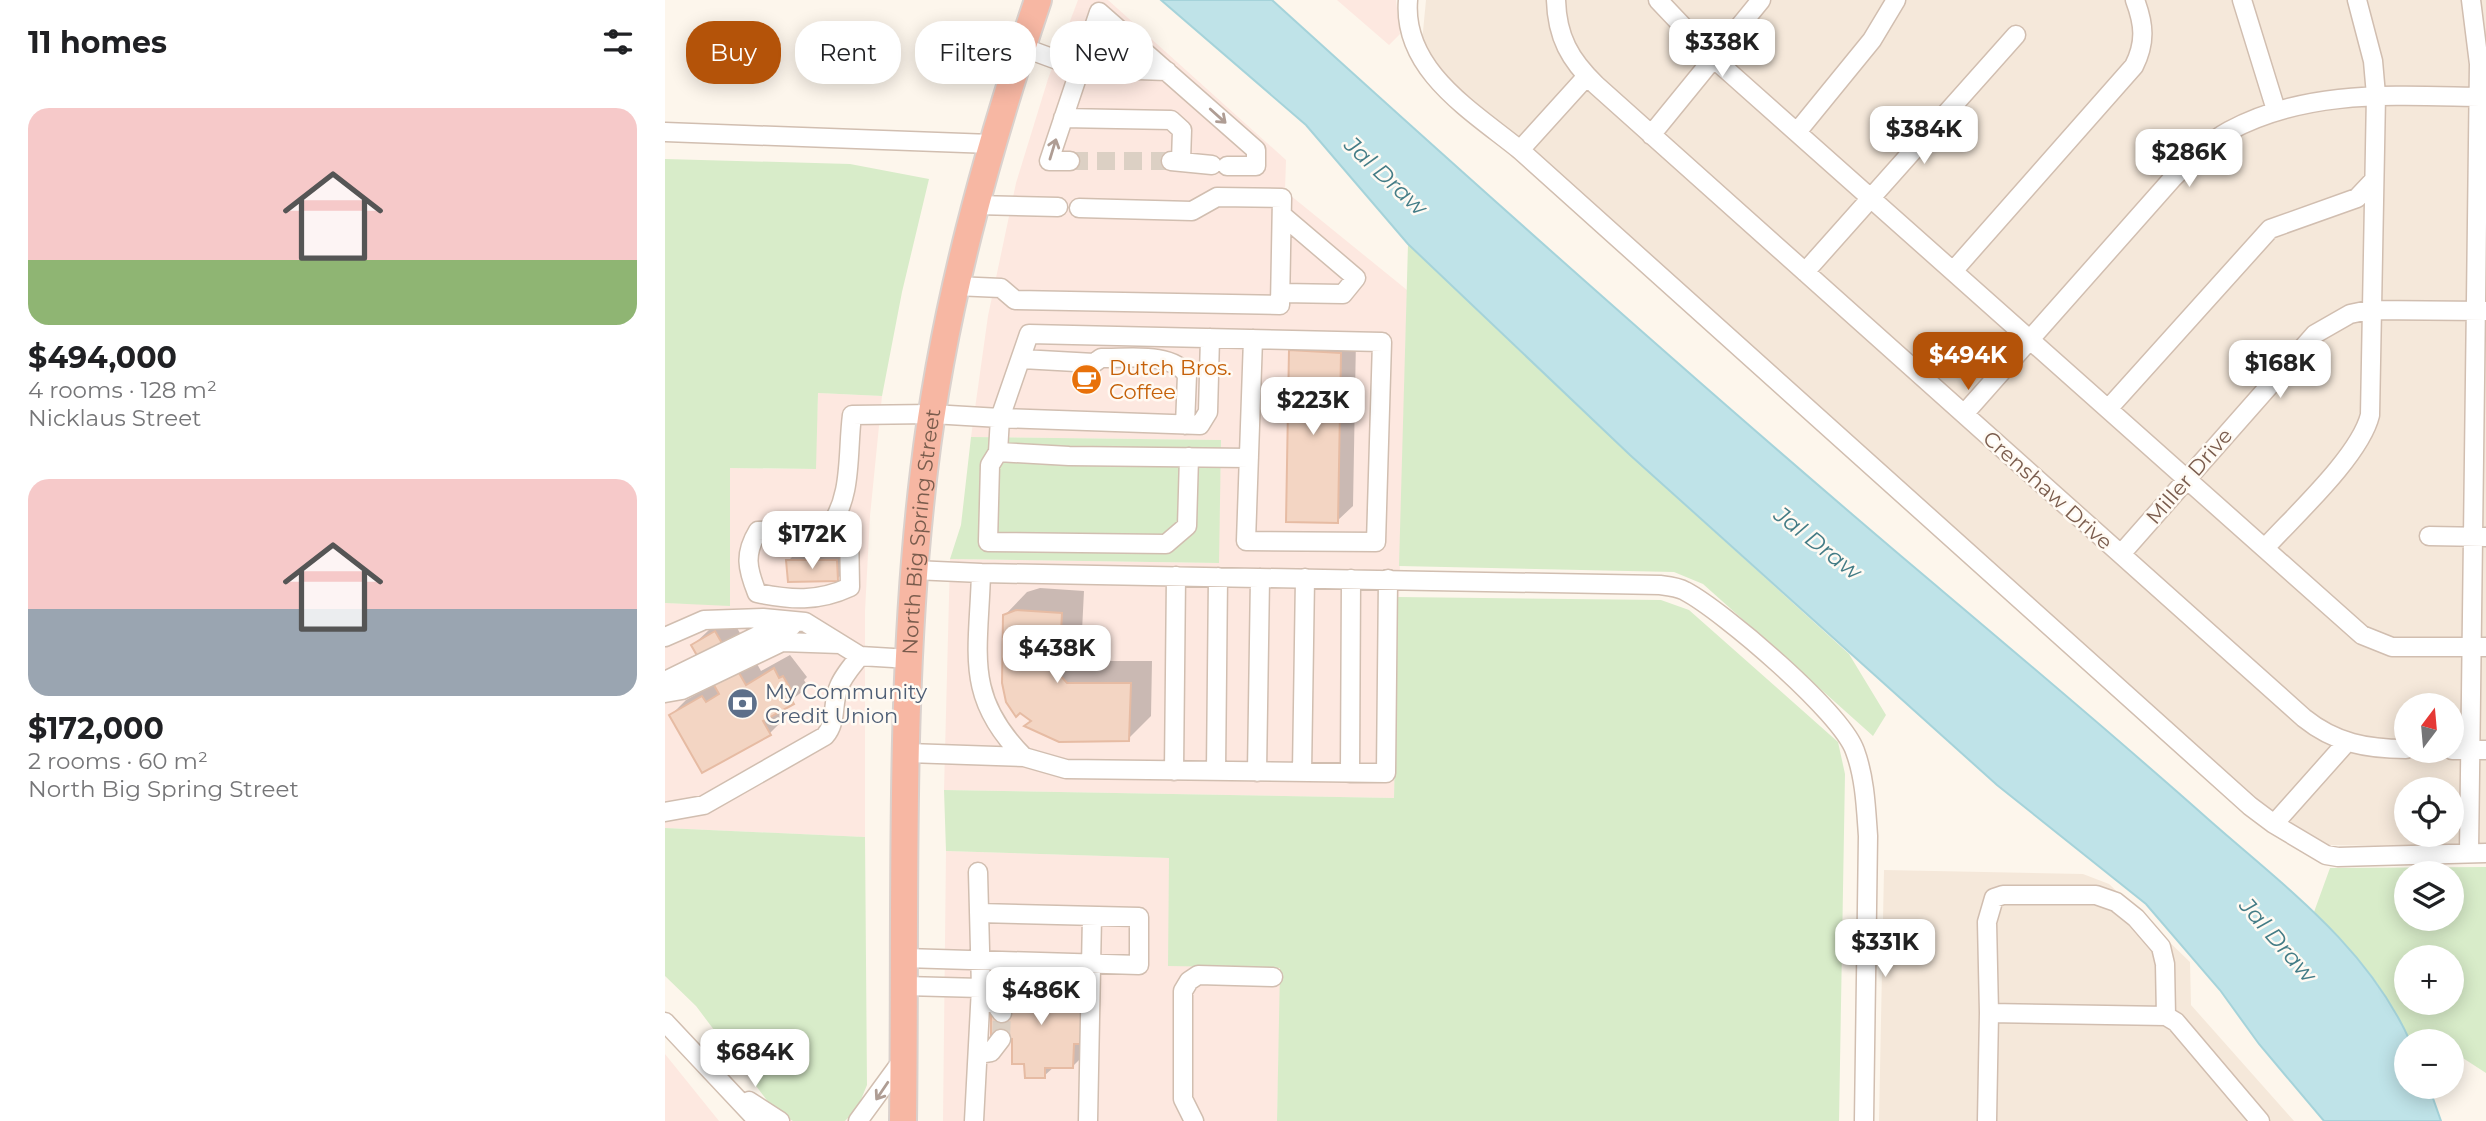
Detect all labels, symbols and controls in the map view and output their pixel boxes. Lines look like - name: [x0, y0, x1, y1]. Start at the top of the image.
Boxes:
- pin: $338K: [1673, 20, 1771, 79]
- chip: Buy: [686, 21, 781, 84]
- chip: Rent: [795, 21, 901, 84]
- chip: Filters: [915, 21, 1036, 84]
- chip: New: [1050, 21, 1153, 84]
- icon: filters: [599, 23, 637, 61]
- text: 11 homes: [28, 24, 167, 61]
- text: $338K: [1685, 28, 1759, 56]
- pin: $384K: [1875, 106, 1973, 166]
- one-way arrow: [1209, 108, 1227, 124]
- text: $384K: [1886, 115, 1962, 143]
- water label: Jal Draw: [1338, 130, 1434, 223]
- pin: $286K: [2140, 130, 2238, 189]
- text: $286K: [2151, 138, 2227, 166]
- one-way arrow: [1048, 139, 1061, 161]
- icon: home: [270, 153, 396, 279]
- pin: $494K: [1919, 332, 2017, 392]
- text: $494,000: [28, 339, 177, 376]
- pin: $168K: [2231, 340, 2329, 400]
- text: $494K: [1929, 341, 2007, 369]
- text: $168K: [2245, 349, 2315, 377]
- place label: Dutch Bros. Coffee: [1109, 355, 1232, 404]
- cafe icon: Dutch Bros. Coffee: [1069, 362, 1103, 396]
- text: 4 rooms · 128 m²: [28, 376, 217, 404]
- pin: $223K: [1264, 378, 1362, 437]
- text: $223K: [1277, 386, 1349, 414]
- text: Nicklaus Street: [28, 404, 201, 432]
- street label: North Big Spring Street: [897, 407, 945, 655]
- street label: Miller Drive: [2141, 423, 2237, 529]
- street label: Crenshaw Drive: [1978, 425, 2118, 555]
- water label: Jal Draw: [1768, 500, 1869, 587]
- pin: $172K: [763, 512, 861, 571]
- text: $172K: [778, 520, 846, 548]
- icon: home: [270, 524, 396, 650]
- pin: $438K: [1008, 626, 1106, 685]
- text: $438K: [1019, 634, 1095, 662]
- place label: My Community Credit Union: [765, 679, 928, 728]
- bank icon: My Community Credit Union: [725, 686, 759, 720]
- north arrow: [2394, 693, 2464, 763]
- map controls: [2394, 693, 2464, 1099]
- text: $172,000: [28, 710, 164, 747]
- text: 2 rooms · 60 m²: [28, 747, 208, 775]
- text: North Big Spring Street: [28, 775, 299, 803]
- button: locate: [2394, 777, 2464, 847]
- button: layers: [2394, 861, 2464, 931]
- water label: Jal Draw: [2233, 891, 2323, 989]
- pin: $331K: [1836, 920, 1934, 979]
- text: $331K: [1851, 928, 1919, 956]
- button: +: [2394, 945, 2464, 1015]
- pin: $486K: [992, 968, 1090, 1027]
- text: $486K: [1002, 976, 1080, 1004]
- button: −: [2394, 1029, 2464, 1099]
- pin: $684K: [706, 1030, 804, 1089]
- text: $684K: [716, 1038, 794, 1066]
- one-way arrow: [875, 1081, 889, 1100]

